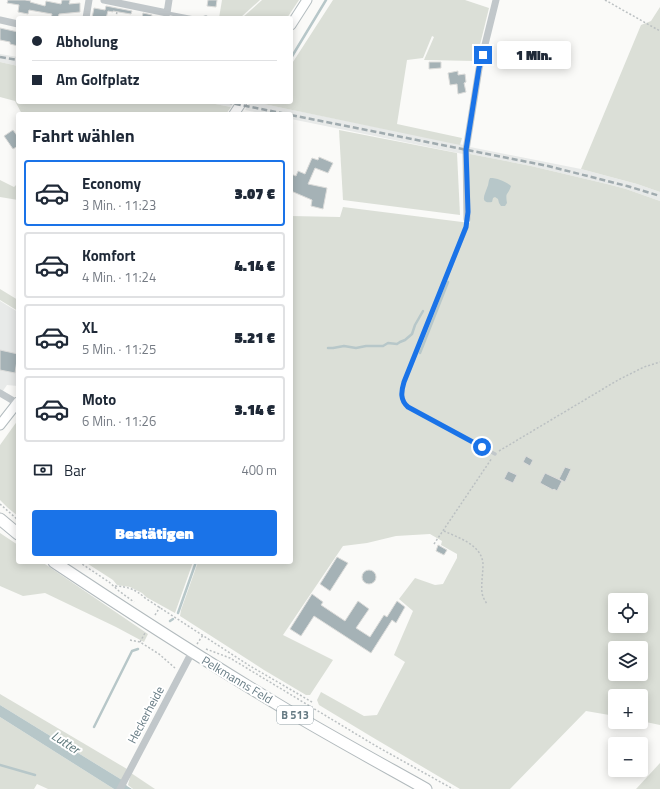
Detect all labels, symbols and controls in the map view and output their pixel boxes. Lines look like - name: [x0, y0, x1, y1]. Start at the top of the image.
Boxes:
- text: Abholung: [56, 30, 118, 53]
- callout: 1 Min.: [497, 41, 571, 69]
- text: 1 Min.: [516, 45, 552, 65]
- route end: [474, 46, 492, 64]
- text: Am Golfplatz: [56, 68, 140, 91]
- text: Fahrt wählen: [32, 122, 135, 149]
- text: Economy: [82, 172, 141, 195]
- icon: car: [34, 175, 70, 211]
- text: 3.07 €: [235, 182, 275, 205]
- text: 3 Min. · 11:23: [82, 195, 156, 215]
- text: Komfort: [82, 244, 136, 267]
- icon: car: [34, 247, 70, 283]
- text: 4.14 €: [235, 254, 275, 277]
- text: 4 Min. · 11:24: [82, 267, 156, 287]
- text: XL: [82, 316, 98, 339]
- icon: car: [34, 319, 70, 355]
- text: 5.21 €: [235, 326, 275, 349]
- text: 5 Min. · 11:25: [82, 339, 156, 359]
- text: Moto: [82, 388, 116, 411]
- icon: car: [34, 391, 70, 427]
- text: 3.14 €: [235, 398, 275, 421]
- text: 6 Min. · 11:26: [82, 411, 156, 431]
- route start: [473, 438, 491, 456]
- icon: cash: [32, 459, 54, 481]
- text: Bar: [64, 459, 86, 482]
- text: 400 m: [241, 460, 277, 480]
- button: Bestätigen: [32, 510, 277, 556]
- map controls: [608, 593, 648, 777]
- button: locate: [608, 593, 648, 633]
- button: layers: [608, 641, 648, 681]
- street label: Pelkmanns Feld: [198, 651, 276, 708]
- street label: Heckerheide: [122, 683, 169, 747]
- button: +: [608, 689, 648, 729]
- road number: B 513: [277, 706, 313, 724]
- water label: Lutter: [48, 725, 86, 760]
- button: −: [608, 737, 648, 777]

